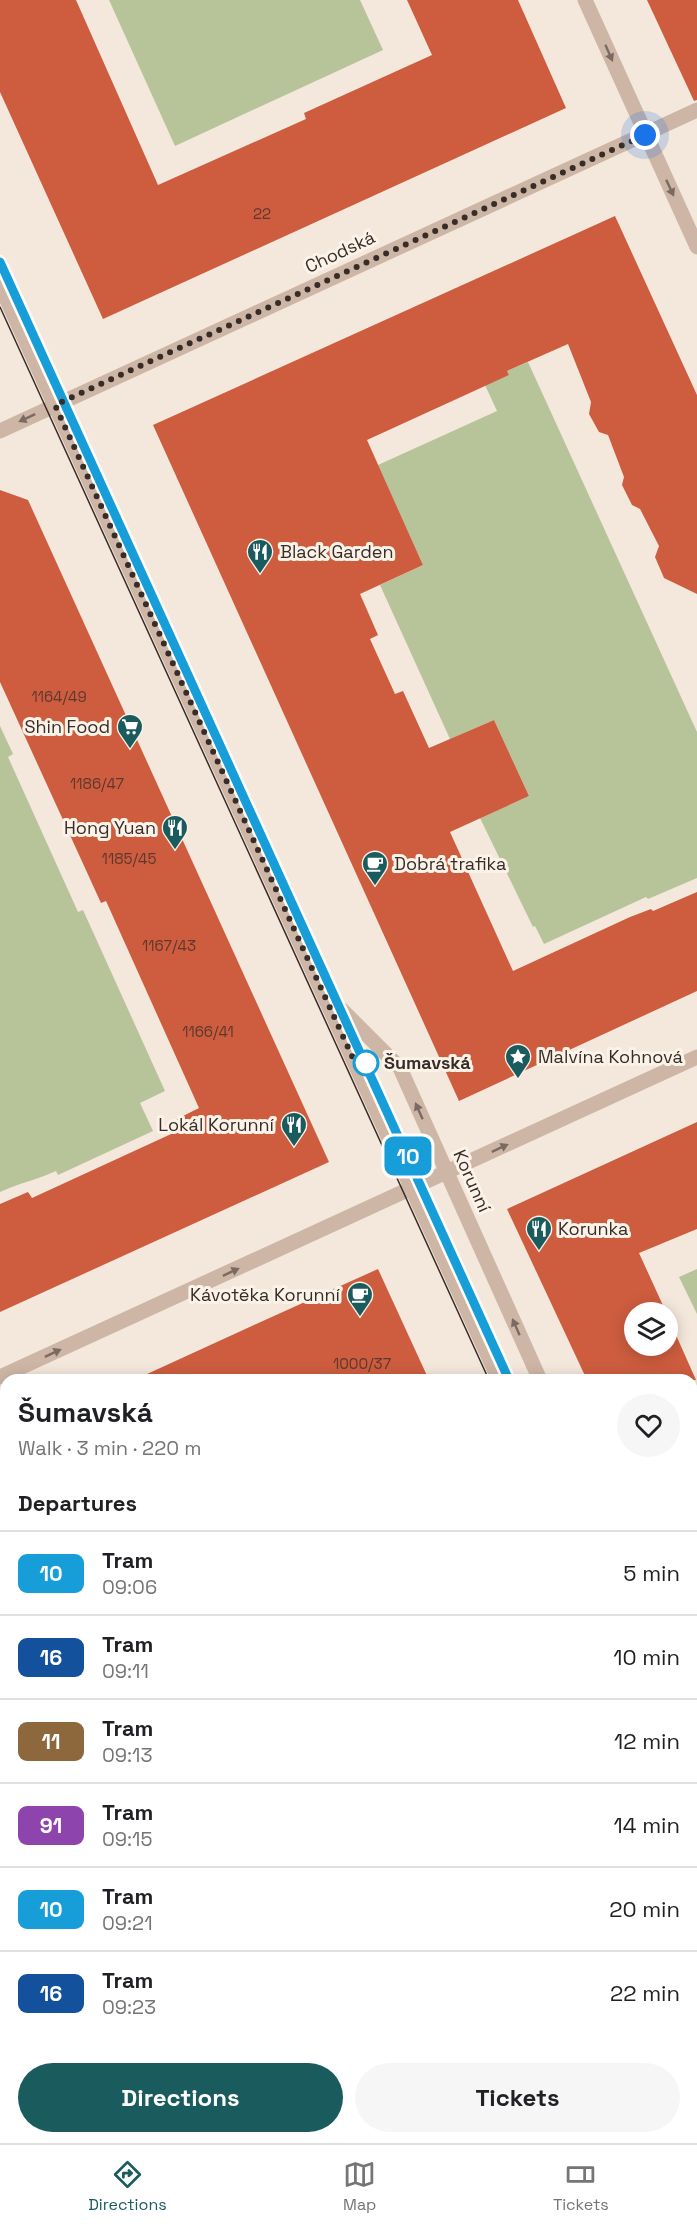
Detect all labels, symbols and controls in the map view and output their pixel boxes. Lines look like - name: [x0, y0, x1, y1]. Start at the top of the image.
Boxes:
- one-way arrow: [604, 45, 614, 63]
- your location: [630, 120, 660, 150]
- one-way arrow: [665, 179, 674, 196]
- house number: 22: [253, 204, 271, 223]
- street label: Chodská: [301, 225, 378, 278]
- one-way arrow: [18, 413, 36, 423]
- restaurant icon: Black Garden: [245, 537, 275, 575]
- place label: Black Garden: [280, 540, 393, 563]
- house number: 1164/49: [31, 687, 87, 706]
- supermarket icon: Shin Food: [115, 712, 145, 750]
- place label: Shin Food: [24, 715, 110, 738]
- house number: 1186/47: [70, 774, 124, 793]
- restaurant icon: Hong Yuan: [160, 813, 190, 851]
- place label: Hong Yuan: [64, 816, 156, 839]
- house number: 1185/45: [102, 849, 156, 868]
- cafe icon: Dobrá trafika: [360, 849, 390, 887]
- place label: Dobrá trafika: [394, 852, 506, 875]
- house number: 1167/43: [142, 936, 196, 955]
- house number: 1166/41: [182, 1022, 234, 1041]
- place icon: Malvína Kohnová: [503, 1042, 533, 1080]
- place label: Malvína Kohnová: [538, 1045, 683, 1068]
- marker: Šumavská: [353, 1050, 379, 1076]
- place label: Šumavská: [384, 1051, 471, 1074]
- one-way arrow: [414, 1101, 424, 1119]
- restaurant icon: Lokál Korunní: [279, 1110, 309, 1148]
- place label: Lokál Korunní: [158, 1113, 275, 1136]
- line badge: 10: [381, 1136, 435, 1176]
- text: 10: [396, 1143, 420, 1170]
- one-way arrow: [491, 1143, 509, 1153]
- street label: Korunní: [449, 1146, 497, 1216]
- restaurant icon: Korunka: [524, 1214, 554, 1252]
- place label: Korunka: [558, 1217, 628, 1240]
- one-way arrow: [222, 1267, 240, 1277]
- cafe icon: Kávotěka Korunní: [345, 1280, 375, 1318]
- place label: Kávotěka Korunní: [190, 1283, 341, 1306]
- map controls: [624, 1302, 678, 1356]
- button: layers: [624, 1302, 678, 1356]
- one-way arrow: [512, 1318, 521, 1335]
- one-way arrow: [45, 1348, 63, 1358]
- house number: 1000/37: [333, 1354, 391, 1373]
- text: Šumavská: [18, 1394, 153, 1430]
- button: heart: [617, 1394, 680, 1457]
- text: Walk · 3 min · 220 m: [18, 1435, 201, 1461]
- text: Departures: [18, 1489, 137, 1517]
- text: Tram: [102, 1546, 153, 1574]
- text: 5 min: [623, 1559, 680, 1587]
- text: 10: [39, 1560, 63, 1587]
- text: 09:06: [102, 1574, 157, 1600]
- text: Tram: [102, 1630, 153, 1658]
- text: 10 min: [613, 1643, 680, 1671]
- text: 16: [40, 1644, 62, 1671]
- text: 09:11: [102, 1658, 149, 1684]
- text: Tram: [102, 1714, 153, 1742]
- text: 12 min: [614, 1727, 680, 1755]
- text: 11: [42, 1728, 60, 1755]
- text: 09:13: [102, 1742, 153, 1768]
- text: Tram: [102, 1798, 153, 1826]
- text: 14 min: [614, 1811, 680, 1839]
- text: 91: [40, 1812, 62, 1839]
- text: 09:15: [102, 1826, 152, 1852]
- text: Tram: [102, 1882, 153, 1910]
- text: 20 min: [609, 1895, 680, 1923]
- text: 10: [39, 1896, 63, 1923]
- text: 09:21: [102, 1910, 153, 1936]
- text: Tram: [102, 1966, 153, 1994]
- text: 22 min: [610, 1979, 680, 2007]
- text: 16: [40, 1980, 62, 2007]
- text: 09:23: [102, 1994, 156, 2020]
- button: Directions: [18, 2063, 343, 2132]
- button: Tickets: [355, 2063, 680, 2132]
- tab: Directions: [88, 2158, 167, 2215]
- tab: Map: [343, 2158, 376, 2215]
- tab: Tickets: [553, 2158, 609, 2215]

